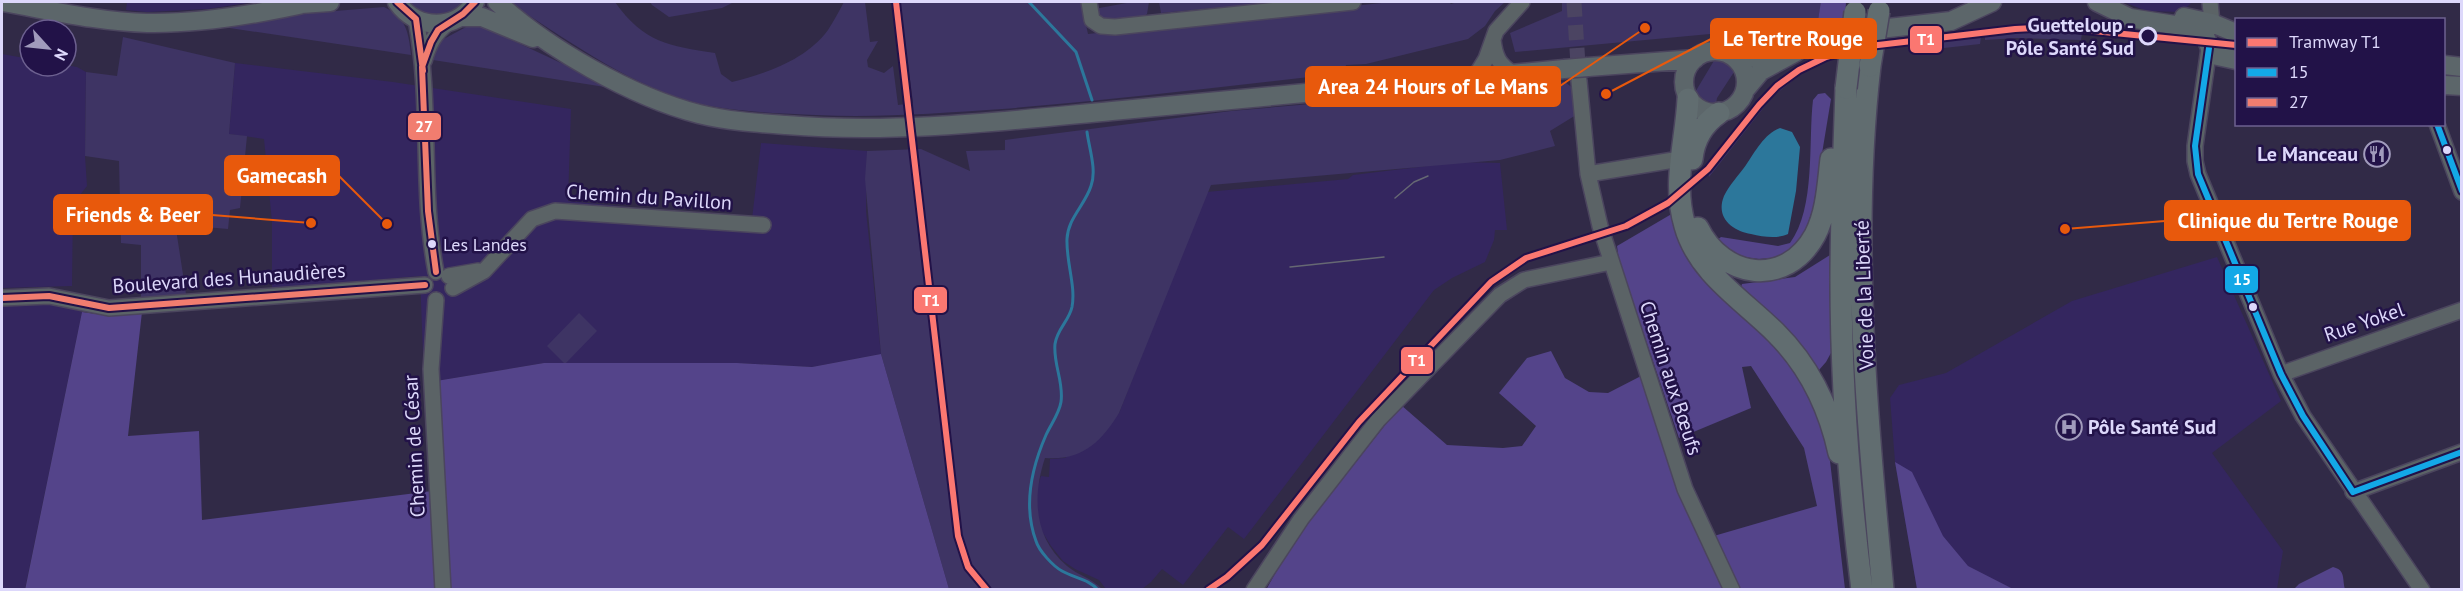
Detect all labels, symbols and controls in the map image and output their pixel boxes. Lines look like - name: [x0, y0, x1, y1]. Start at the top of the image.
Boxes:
- place label: Guetteloup - Pôle Santé Sud: [2006, 12, 2134, 61]
- north arrow: [18, 18, 78, 78]
- legend: [2235, 18, 2445, 126]
- callout: Le Tertre Rouge: [1711, 19, 1876, 58]
- text: Le Tertre Rouge: [1723, 25, 1863, 52]
- line badge: T1: [1909, 25, 1943, 54]
- marker: Guetteloup - Pôle Santé Sud: [2139, 27, 2157, 45]
- text: T1: [1917, 29, 1935, 49]
- text: Tramway T1: [2289, 30, 2381, 53]
- text: N: [50, 46, 73, 64]
- text: 15: [2289, 60, 2309, 83]
- callout: Area 24 Hours of Le Mans: [1306, 67, 1560, 106]
- text: Area 24 Hours of Le Mans: [1318, 73, 1548, 100]
- text: 27: [2289, 90, 2309, 113]
- line badge: 27: [407, 112, 442, 141]
- text: 27: [415, 116, 433, 136]
- restaurant icon: Le Manceau: [2362, 139, 2392, 169]
- place label: Le Manceau: [2257, 141, 2358, 167]
- unlabelled marker: [2441, 144, 2453, 156]
- callout: Gamecash: [225, 156, 339, 195]
- text: Gamecash: [237, 162, 327, 189]
- street label: Chemin du Pavillon: [565, 178, 733, 216]
- callout: Friends & Beer: [54, 195, 212, 234]
- text: Friends & Beer: [66, 201, 201, 228]
- callout: Clinique du Tertre Rouge: [2165, 201, 2410, 240]
- text: Clinique du Tertre Rouge: [2177, 207, 2399, 234]
- street label: Voie de la Liberté: [1848, 220, 1880, 371]
- place label: Les Landes: [443, 233, 527, 256]
- marker: Les Landes: [426, 238, 438, 250]
- street label: Boulevard des Hunaudières: [112, 257, 346, 299]
- line badge: 15: [2224, 265, 2259, 294]
- text: 15: [2233, 269, 2251, 289]
- line badge: T1: [913, 286, 948, 314]
- text: T1: [922, 290, 940, 310]
- street label: Rue Yokel: [2321, 296, 2408, 348]
- street label: Chemin aux Bœufs: [1634, 298, 1708, 458]
- unlabelled marker: [2247, 301, 2259, 313]
- line badge: T1: [1400, 346, 1434, 375]
- text: T1: [1408, 350, 1426, 370]
- street label: Chemin de César: [397, 374, 431, 518]
- hospital icon: Pôle Santé Sud: [2054, 412, 2084, 442]
- place label: Pôle Santé Sud: [2088, 414, 2216, 440]

